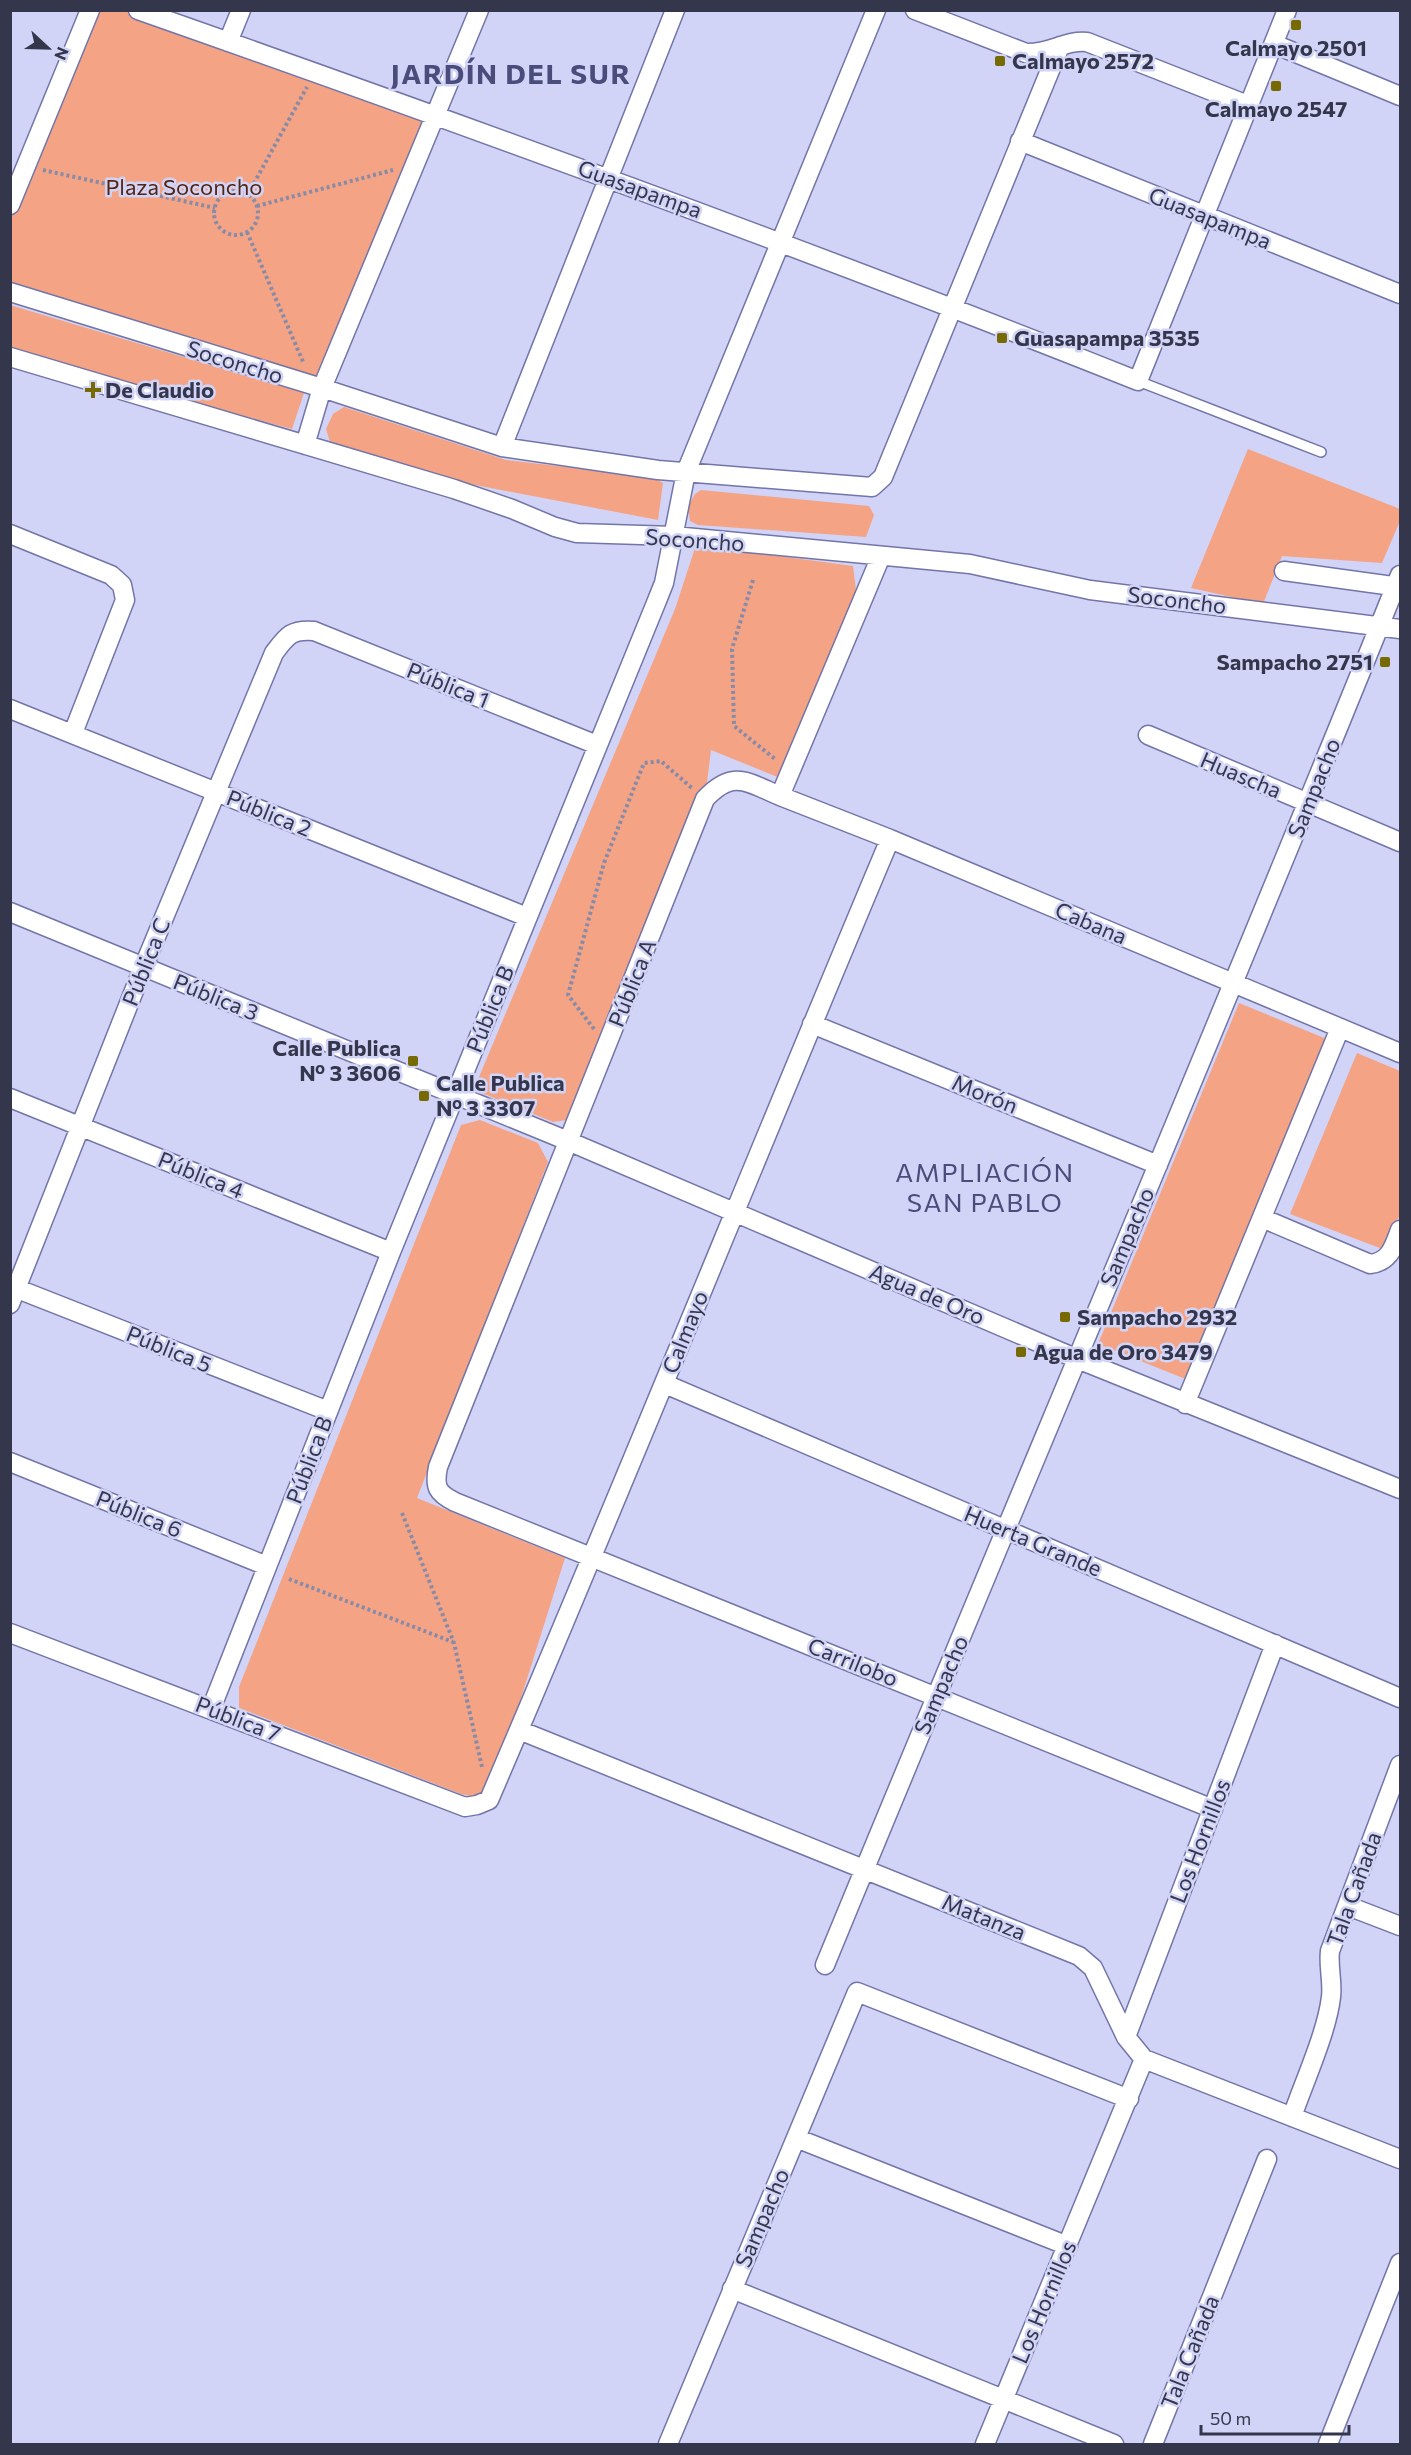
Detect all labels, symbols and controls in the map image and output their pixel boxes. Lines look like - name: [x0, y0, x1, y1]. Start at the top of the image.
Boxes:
- north arrow: [18, 18, 78, 78]
- marker: Calmayo 2501: [1289, 18, 1303, 32]
- place label: Calmayo 2501: [1225, 34, 1367, 61]
- text: N: [51, 45, 73, 63]
- place label: Calmayo 2572: [1012, 47, 1154, 74]
- marker: Calmayo 2572: [993, 54, 1007, 68]
- district label: JARDÍN DEL SUR: [391, 56, 631, 90]
- marker: Calmayo 2547: [1269, 79, 1283, 93]
- place label: Calmayo 2547: [1205, 95, 1347, 122]
- street label: Guasapampa: [575, 154, 706, 223]
- park label: Plaza Soconcho: [106, 173, 262, 200]
- street label: Guasapampa: [1145, 181, 1275, 254]
- place label: Guasapampa 3535: [1014, 324, 1200, 351]
- marker: Guasapampa 3535: [995, 331, 1009, 345]
- street label: Soconcho: [184, 334, 287, 389]
- place label: De Claudio: [105, 376, 214, 403]
- marker: De Claudio: [86, 383, 100, 397]
- street label: Soconcho: [645, 523, 746, 556]
- street label: Soconcho: [1126, 580, 1228, 619]
- place label: Sampacho 2751: [1217, 648, 1373, 675]
- marker: Sampacho 2751: [1378, 655, 1392, 669]
- street label: Pública 1: [403, 656, 493, 713]
- street label: Sampacho: [1281, 734, 1346, 841]
- street label: Huascha: [1197, 745, 1286, 804]
- street label: Pública 2: [223, 783, 316, 842]
- street label: Cabana: [1051, 895, 1131, 950]
- street label: Pública C: [116, 914, 175, 1010]
- street label: Pública A: [602, 935, 661, 1031]
- street label: Pública B: [460, 961, 519, 1056]
- street label: Pública 3: [170, 967, 263, 1026]
- place label: Calle Publica Nº 3 3606: [272, 1034, 401, 1086]
- marker: Calle Publica Nº 3 3606: [406, 1054, 420, 1068]
- street label: Morón: [948, 1068, 1022, 1119]
- place label: Calle Publica Nº 3 3307: [436, 1069, 565, 1121]
- marker: Calle Publica Nº 3 3307: [417, 1089, 431, 1103]
- street label: Pública 4: [154, 1145, 248, 1204]
- district label: AMPLIACIÓN SAN PABLO: [895, 1156, 1075, 1217]
- street label: Sampacho: [1094, 1183, 1159, 1290]
- street label: Agua de Oro: [865, 1257, 989, 1330]
- street label: Calmayo: [656, 1287, 713, 1377]
- place label: Sampacho 2932: [1077, 1303, 1237, 1330]
- marker: Sampacho 2932: [1058, 1310, 1072, 1324]
- street label: Pública 5: [123, 1319, 216, 1378]
- place label: Agua de Oro 3479: [1033, 1338, 1213, 1365]
- marker: Agua de Oro 3479: [1014, 1345, 1028, 1359]
- street label: Pública B: [280, 1412, 337, 1507]
- street label: Pública 6: [92, 1484, 186, 1543]
- street label: Huerta Grande: [960, 1499, 1106, 1582]
- street label: Carrilobo: [804, 1631, 902, 1692]
- street label: Sampacho: [908, 1631, 973, 1738]
- street label: Pública 7: [192, 1690, 284, 1747]
- street label: Los Hornillos: [1164, 1775, 1236, 1907]
- street label: Tala Cañada: [1320, 1828, 1387, 1950]
- street label: Matanza: [938, 1888, 1030, 1946]
- street label: Sampacho: [729, 2164, 794, 2271]
- street label: Los Hornillos: [1006, 2236, 1081, 2367]
- street label: Tala Cañada: [1155, 2291, 1225, 2412]
- scale bar: [1201, 2398, 1350, 2436]
- text: 50 m: [1210, 2407, 1251, 2429]

